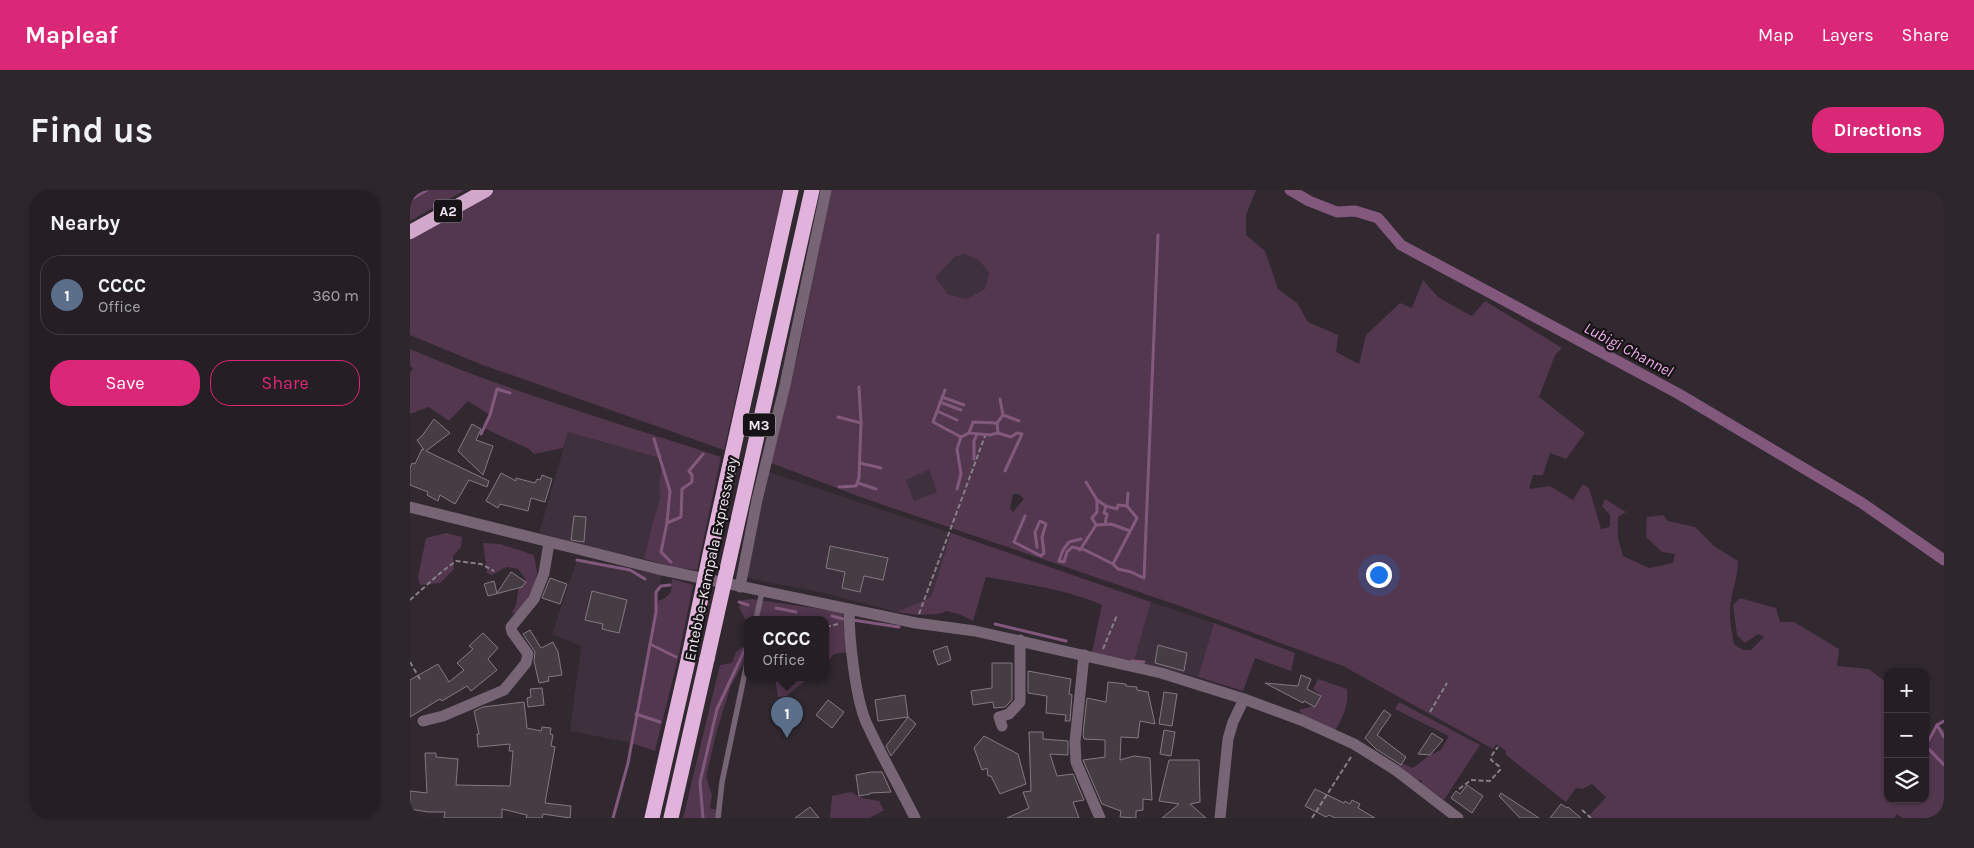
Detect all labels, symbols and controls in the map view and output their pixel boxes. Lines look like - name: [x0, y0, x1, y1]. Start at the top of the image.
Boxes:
- text: Mapleaf: [25, 21, 118, 49]
- text: Map: [1758, 24, 1794, 46]
- text: Layers: [1822, 24, 1874, 46]
- text: Share: [1902, 24, 1949, 46]
- button: Directions: [1812, 107, 1944, 153]
- text: Find us: [30, 110, 153, 151]
- road number: A2: [434, 200, 462, 222]
- text: Nearby: [50, 211, 120, 235]
- text: CCCC: [98, 275, 146, 297]
- text: 1: [64, 286, 70, 305]
- text: 360 m: [312, 286, 359, 305]
- text: Office: [98, 297, 141, 316]
- water label: Lubigi Channel: [1581, 318, 1677, 381]
- button: Save: [50, 360, 200, 406]
- button: Share: [210, 360, 360, 406]
- road number: M3: [743, 414, 775, 436]
- street label: Entebbe–Kampala Expressway: [681, 456, 741, 662]
- your location: [1366, 562, 1392, 588]
- popup: [744, 616, 829, 681]
- text: CCCC: [762, 628, 811, 650]
- text: Office: [762, 650, 805, 669]
- map controls: [1884, 668, 1929, 803]
- button: +: [1884, 668, 1929, 713]
- pin: 1: [771, 697, 803, 738]
- button: −: [1884, 713, 1929, 758]
- button: layers: [1884, 758, 1929, 803]

